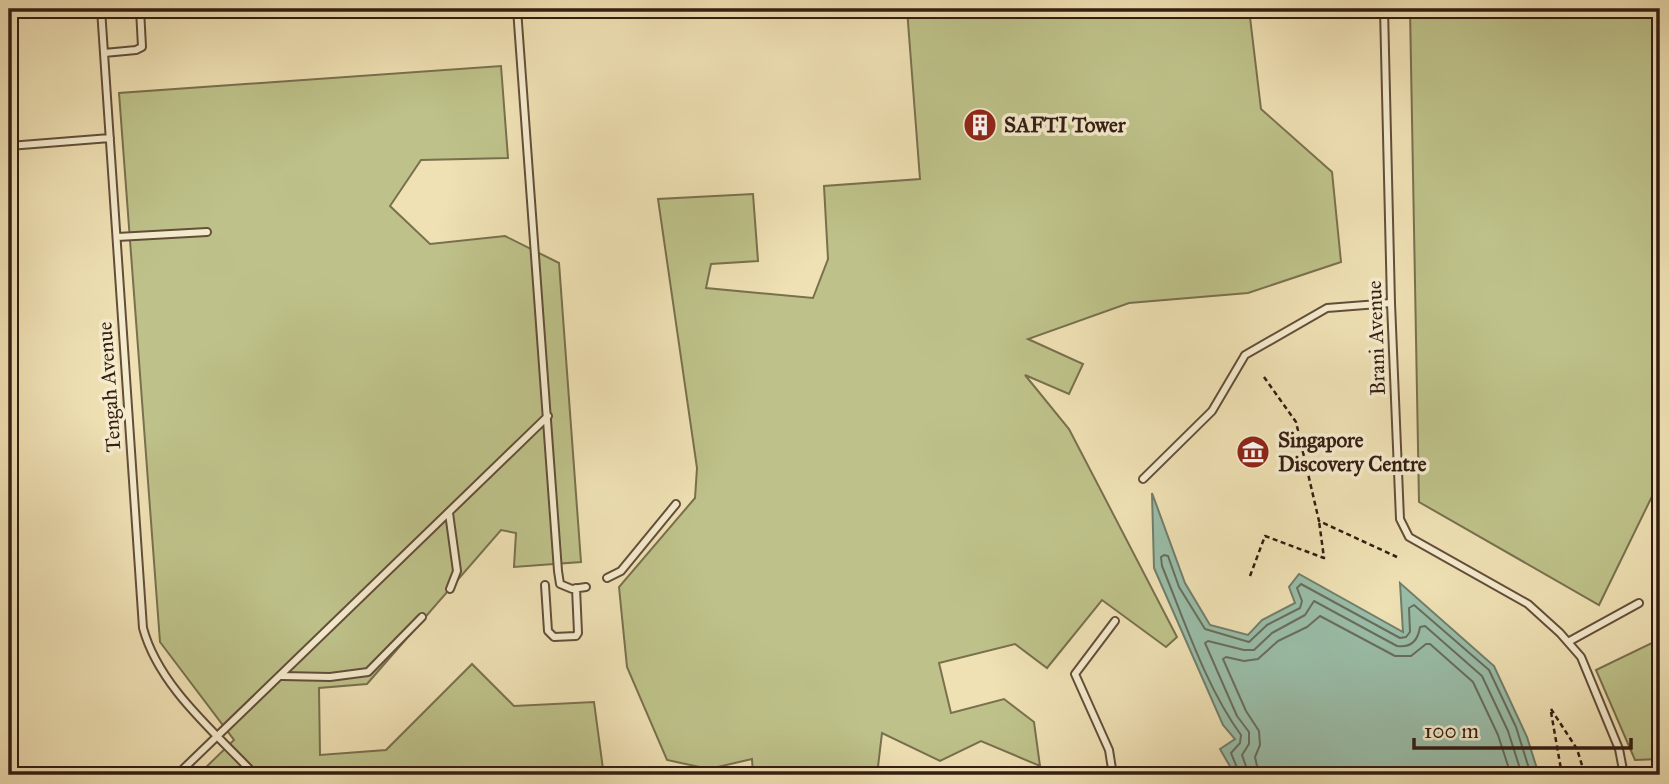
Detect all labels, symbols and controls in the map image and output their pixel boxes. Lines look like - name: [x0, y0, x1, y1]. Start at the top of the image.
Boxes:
- building icon: SAFTI Tower: [961, 106, 999, 144]
- place label: SAFTI Tower: [1004, 112, 1127, 138]
- street label: Brani Avenue: [1361, 280, 1391, 396]
- street label: Tengah Avenue: [91, 321, 127, 453]
- place label: Singapore Discovery Centre: [1278, 427, 1427, 477]
- museum icon: Singapore Discovery Centre: [1234, 433, 1272, 471]
- scale bar: [1414, 707, 1630, 751]
- text: 100 m: [1424, 718, 1479, 744]

